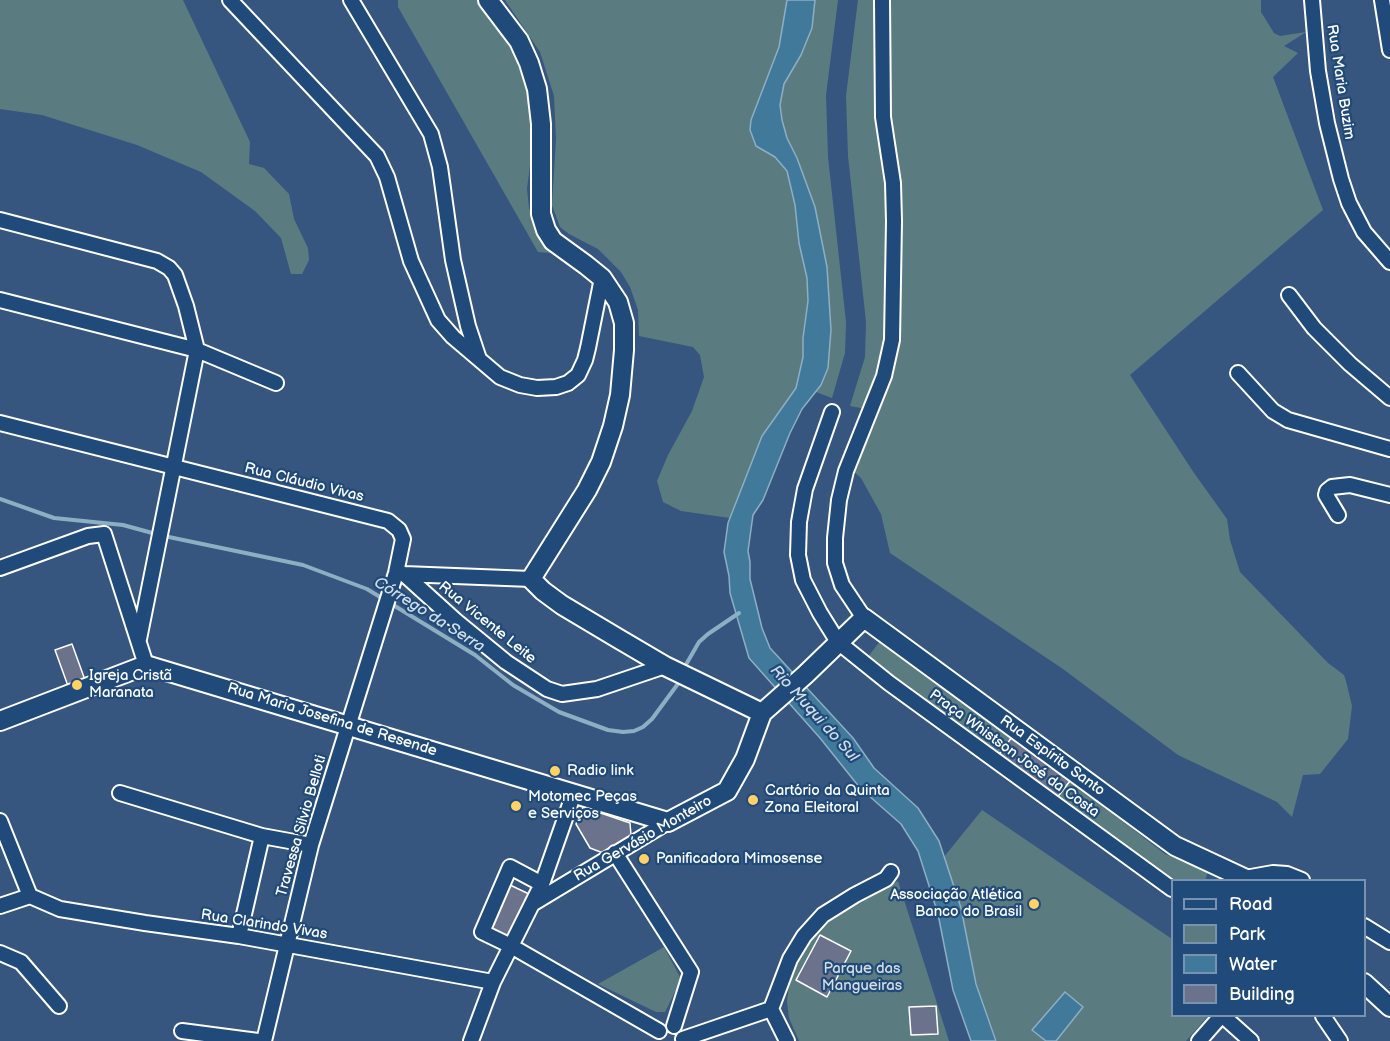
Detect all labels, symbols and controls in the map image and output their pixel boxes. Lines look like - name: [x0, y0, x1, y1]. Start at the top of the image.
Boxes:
- street label: Rua Maria Buzim: [1322, 23, 1358, 141]
- street label: Rua Cláudio Vivas: [243, 459, 365, 507]
- water label: Córrego da Serra: [370, 573, 488, 657]
- street label: Rua Vicente Leite: [435, 578, 539, 668]
- water label: Rio Muqui do Sul: [766, 662, 862, 766]
- place label: Igreja Cristã Maranata: [89, 667, 172, 702]
- marker: Igreja Cristã Maranata: [70, 678, 84, 692]
- street label: Rua Maria Josefina de Resende: [225, 679, 439, 761]
- street label: Praça Whistson José da Costa: [925, 686, 1103, 822]
- street label: Rua Espírito Santo: [996, 712, 1108, 800]
- street label: Travessa Silvio Belloti: [273, 753, 331, 899]
- place label: Radio link: [567, 762, 633, 780]
- marker: Radio link: [548, 764, 562, 778]
- place label: Cartório da Quinta Zona Eleitoral: [765, 782, 890, 817]
- place label: Motomec Peças e Serviços: [528, 788, 637, 823]
- street label: Rua Gervásio Monteiro: [571, 792, 715, 886]
- marker: Cartório da Quinta Zona Eleitoral: [746, 793, 760, 807]
- marker: Motomec Peças e Serviços: [509, 799, 523, 813]
- place label: Panificadora Mimosense: [656, 850, 822, 868]
- marker: Panificadora Mimosense: [637, 852, 651, 866]
- legend: [1171, 879, 1366, 1017]
- place label: Associação Atlética Banco do Brasil: [890, 886, 1022, 921]
- text: Road: [1229, 894, 1273, 915]
- marker: Associação Atlética Banco do Brasil: [1027, 897, 1041, 911]
- street label: Rua Clarindo Vivas: [200, 906, 328, 944]
- text: Park: [1229, 924, 1265, 945]
- text: Water: [1229, 954, 1277, 975]
- park label: Parque das Mangueiras: [822, 960, 902, 995]
- text: Building: [1229, 984, 1295, 1005]

